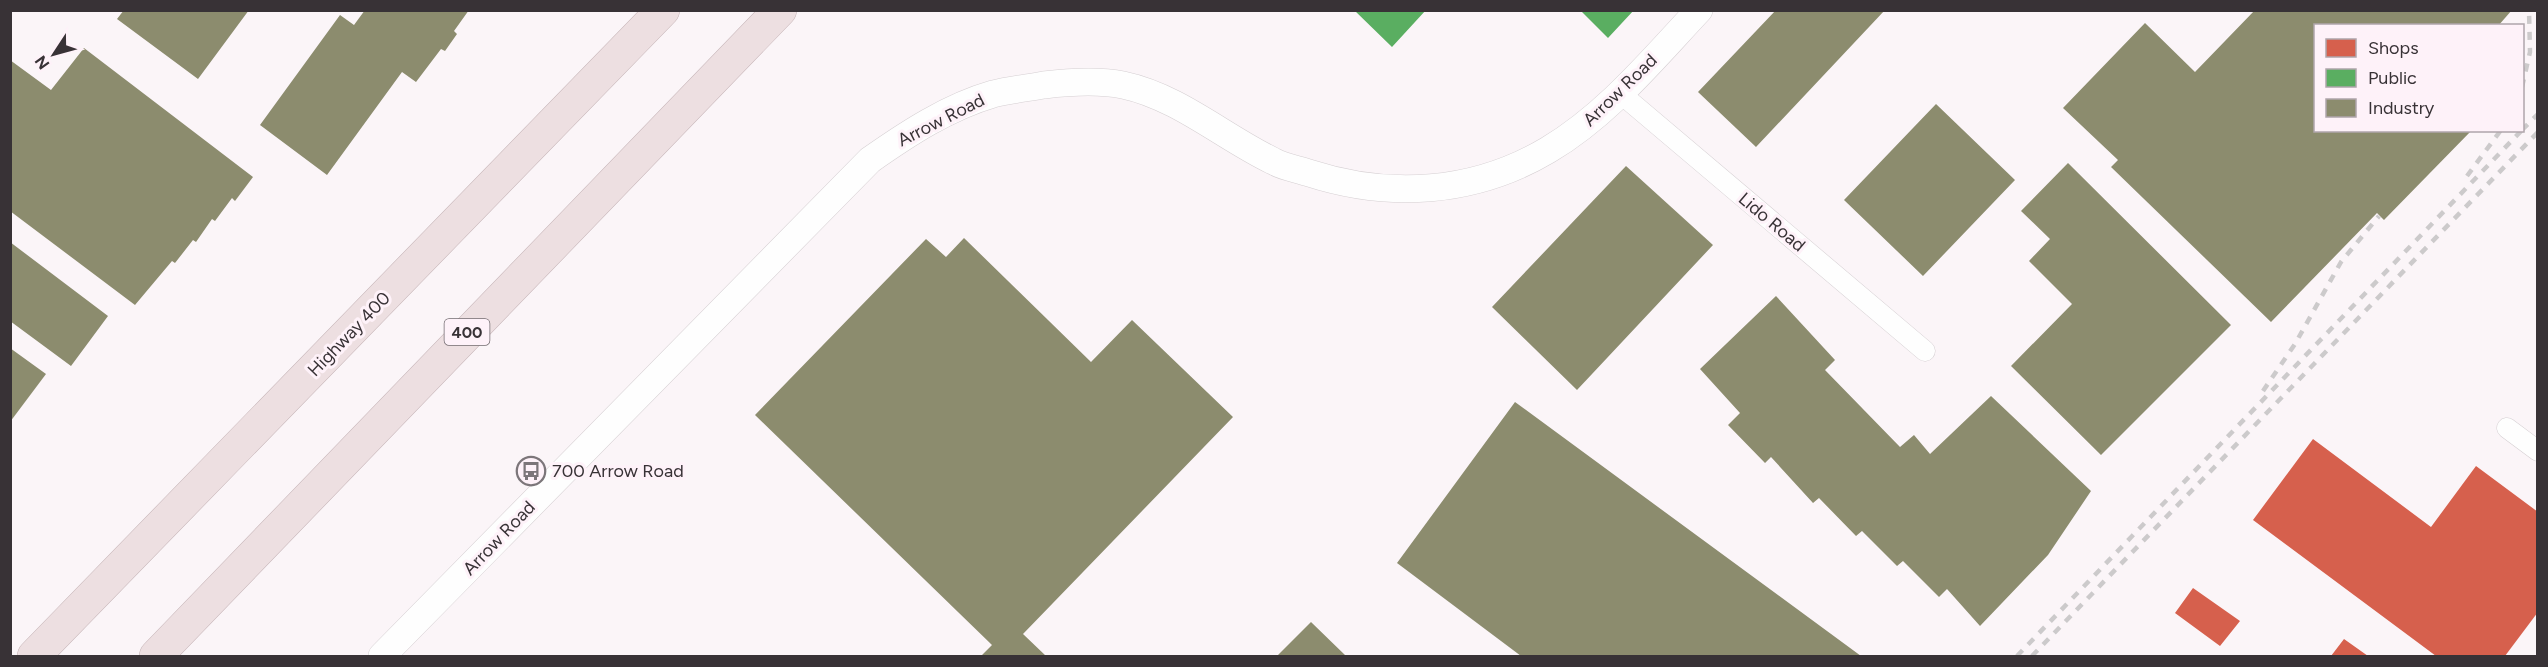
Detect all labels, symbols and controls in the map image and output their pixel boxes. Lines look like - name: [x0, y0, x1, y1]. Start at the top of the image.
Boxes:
- north arrow: [24, 24, 84, 84]
- legend: [2314, 24, 2524, 132]
- text: Shops: [2368, 37, 2419, 59]
- street label: Arrow Road: [1578, 49, 1662, 131]
- text: N: [31, 52, 54, 73]
- text: Public: [2368, 67, 2417, 89]
- street label: Arrow Road: [894, 89, 988, 151]
- text: Industry: [2368, 97, 2435, 119]
- street label: Lido Road: [1734, 188, 1810, 256]
- street label: Highway 400: [303, 287, 395, 381]
- road number: 400: [444, 319, 490, 345]
- bus stop icon: 700 Arrow Road: [515, 455, 547, 487]
- place label: 700 Arrow Road: [552, 460, 684, 482]
- street label: Arrow Road: [458, 496, 540, 580]

